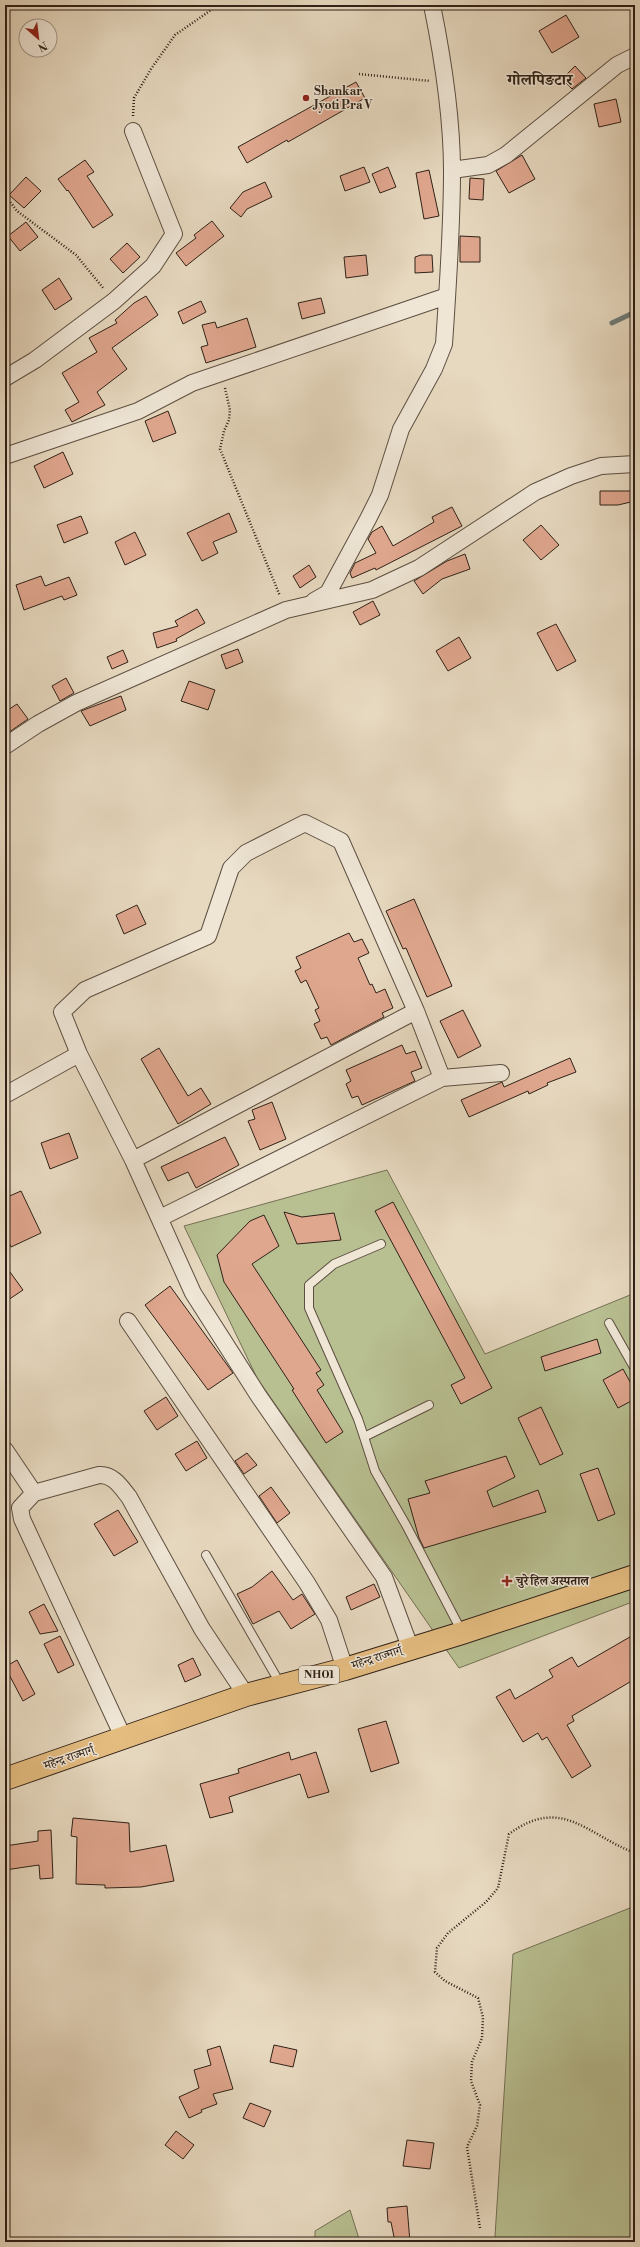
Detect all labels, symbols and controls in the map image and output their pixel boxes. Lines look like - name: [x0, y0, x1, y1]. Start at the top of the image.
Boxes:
- north arrow: [18, 18, 58, 58]
- text: N: [35, 38, 49, 54]
- district label: गोलपिङटार: [506, 70, 574, 90]
- place label: Shankar Jyoti Pra V: [312, 84, 373, 113]
- marker: Shankar Jyoti Pra V: [301, 93, 311, 103]
- place label: चुरे हिल अस्पताल: [515, 1573, 590, 1589]
- marker: चुरे हिल अस्पताल: [501, 1575, 513, 1587]
- street label: महेन्द्र राज्मार्ग्: [349, 1641, 406, 1674]
- road number: NH01: [299, 1666, 339, 1684]
- street label: महेन्द्र राज्मार्ग्: [41, 1741, 98, 1774]

